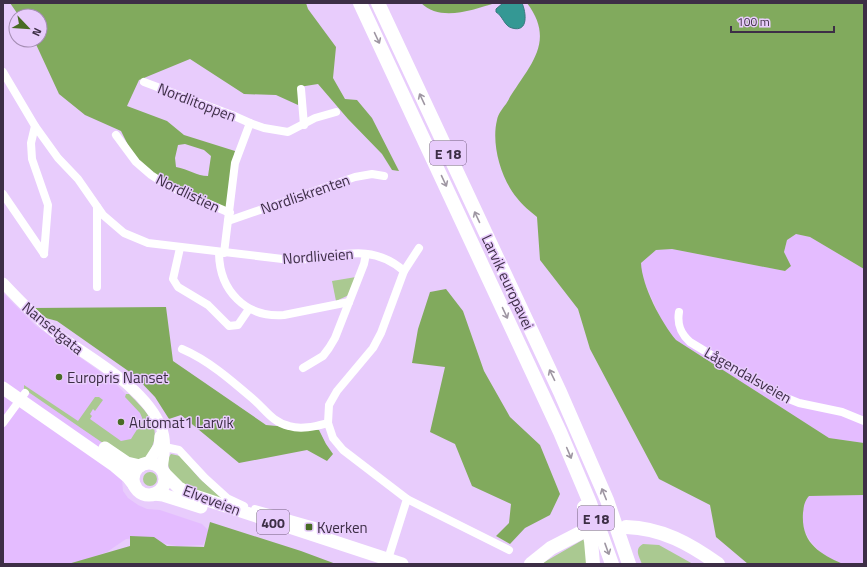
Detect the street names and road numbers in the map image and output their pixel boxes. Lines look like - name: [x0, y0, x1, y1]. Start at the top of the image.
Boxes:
- street label: Nordlitoppen: [154, 77, 240, 127]
- road number: E 18: [430, 141, 466, 165]
- street label: Nordlistien: [152, 168, 224, 218]
- street label: Nordliskrenten: [257, 168, 353, 220]
- street label: Larvik europavei: [476, 231, 540, 333]
- street label: Nordliveien: [282, 242, 354, 270]
- street label: Nansetgata: [17, 296, 89, 360]
- street label: Lågendalsveien: [700, 341, 796, 409]
- street label: Elveveien: [180, 479, 244, 521]
- road number: E 18: [578, 506, 614, 530]
- road number: 400: [257, 510, 289, 534]

